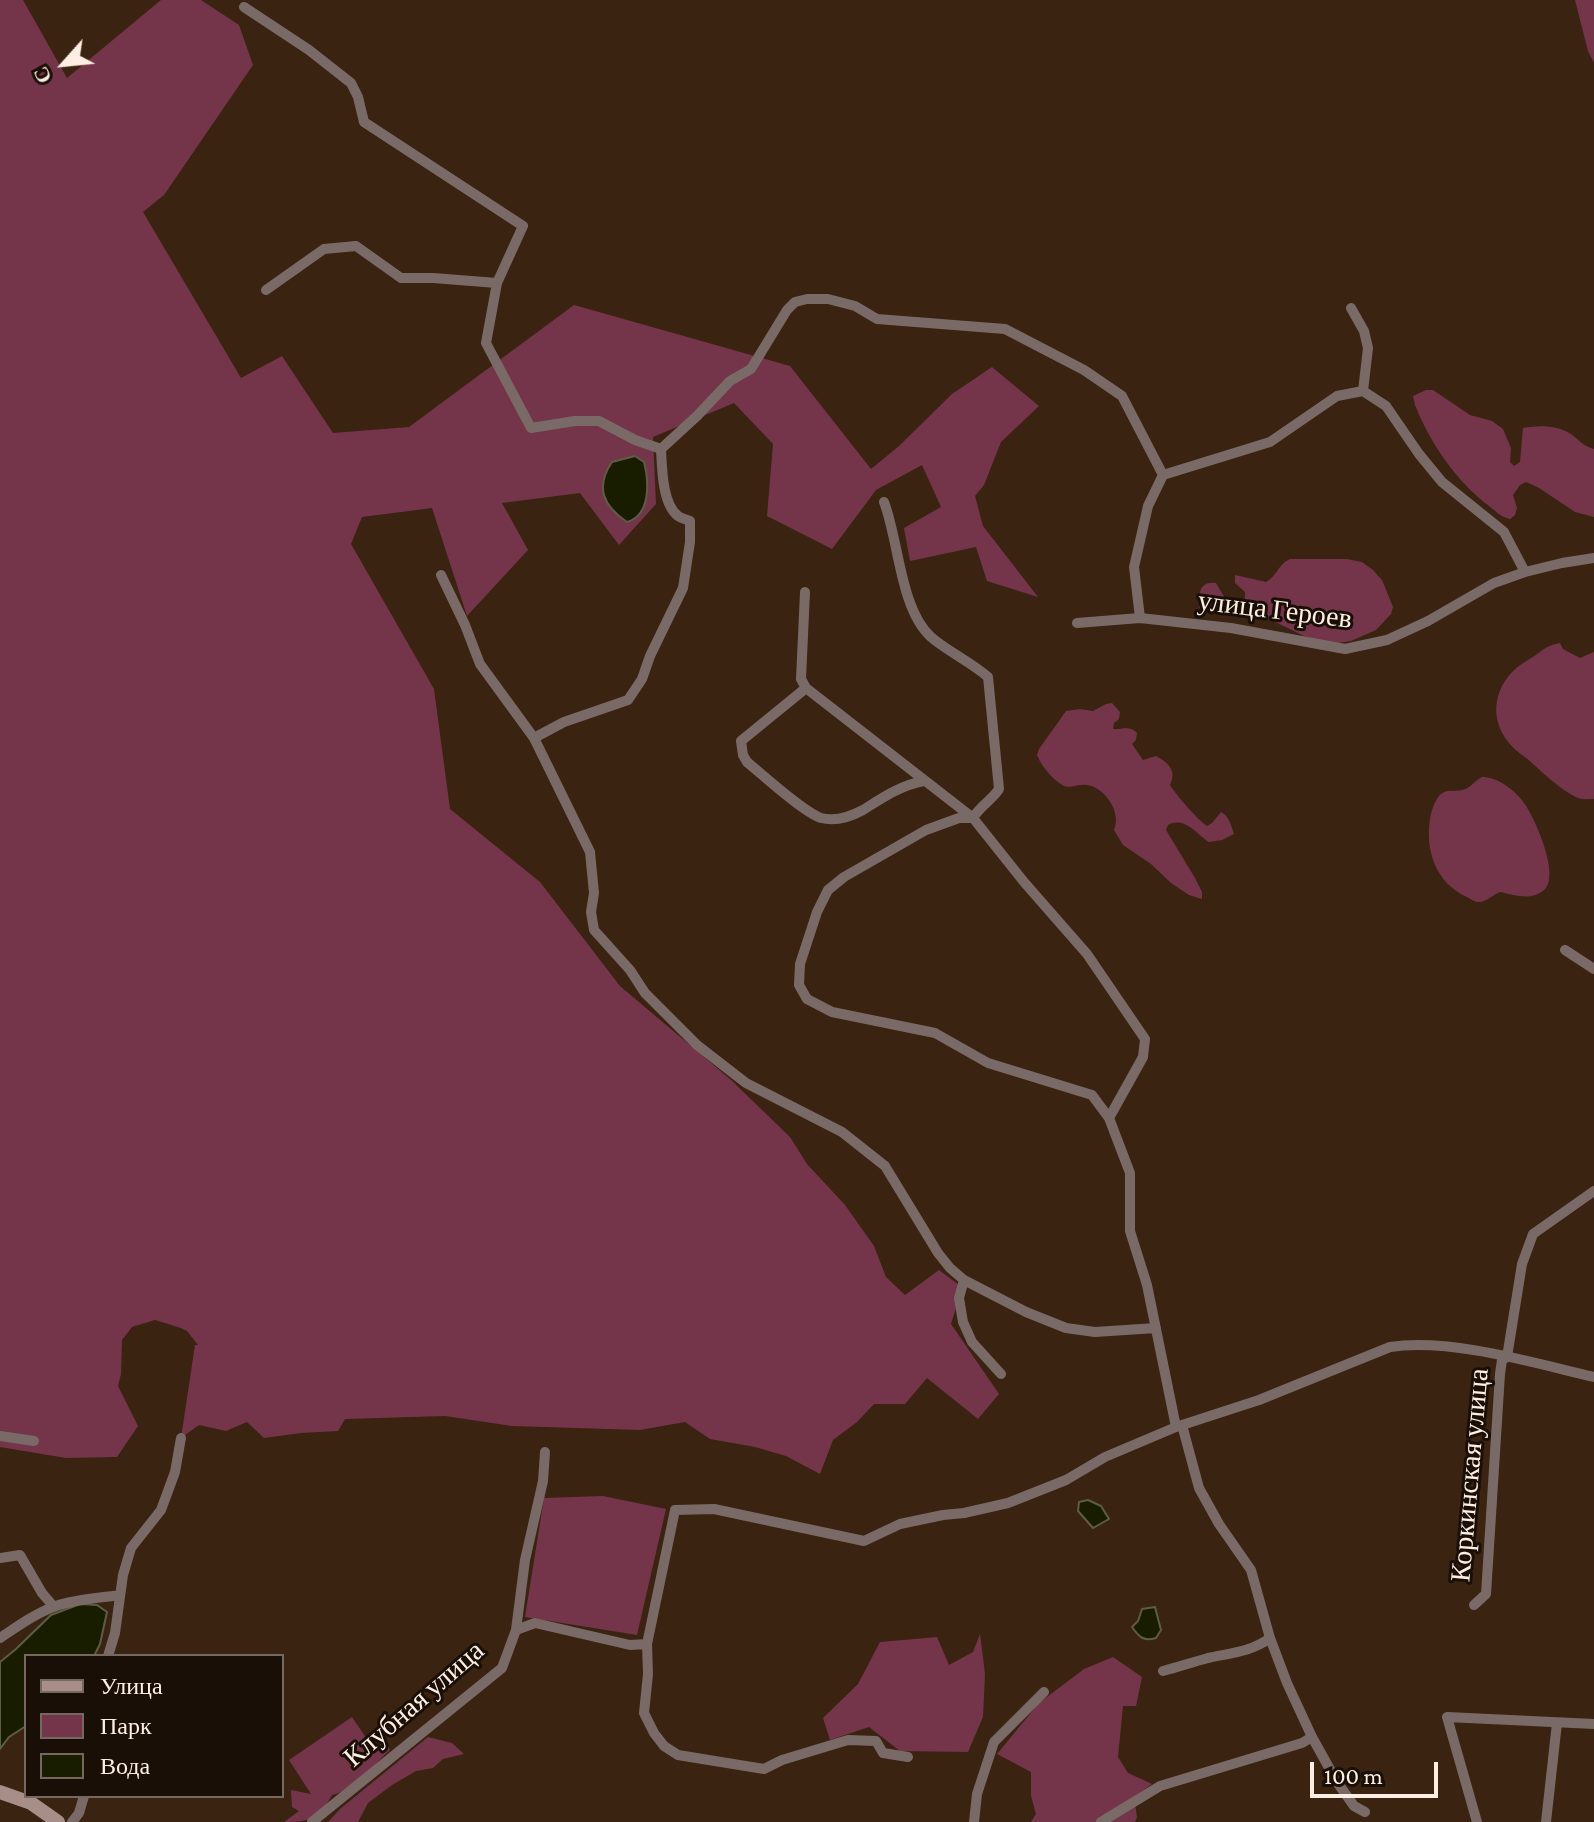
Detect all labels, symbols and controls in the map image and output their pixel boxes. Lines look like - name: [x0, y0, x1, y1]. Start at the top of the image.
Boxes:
- north arrow: [24, 24, 104, 104]
- text: С: [27, 62, 57, 88]
- street label: улица Героев: [1196, 584, 1354, 636]
- street label: Коркинская улица: [1444, 1367, 1496, 1583]
- street label: Клубная улица: [337, 1634, 491, 1774]
- legend: [24, 1654, 284, 1798]
- text: Улица: [100, 1672, 163, 1699]
- text: Парк: [100, 1712, 152, 1739]
- scale bar: [1314, 1746, 1442, 1796]
- text: Вода: [100, 1752, 150, 1779]
- text: 100 m: [1324, 1762, 1383, 1789]

